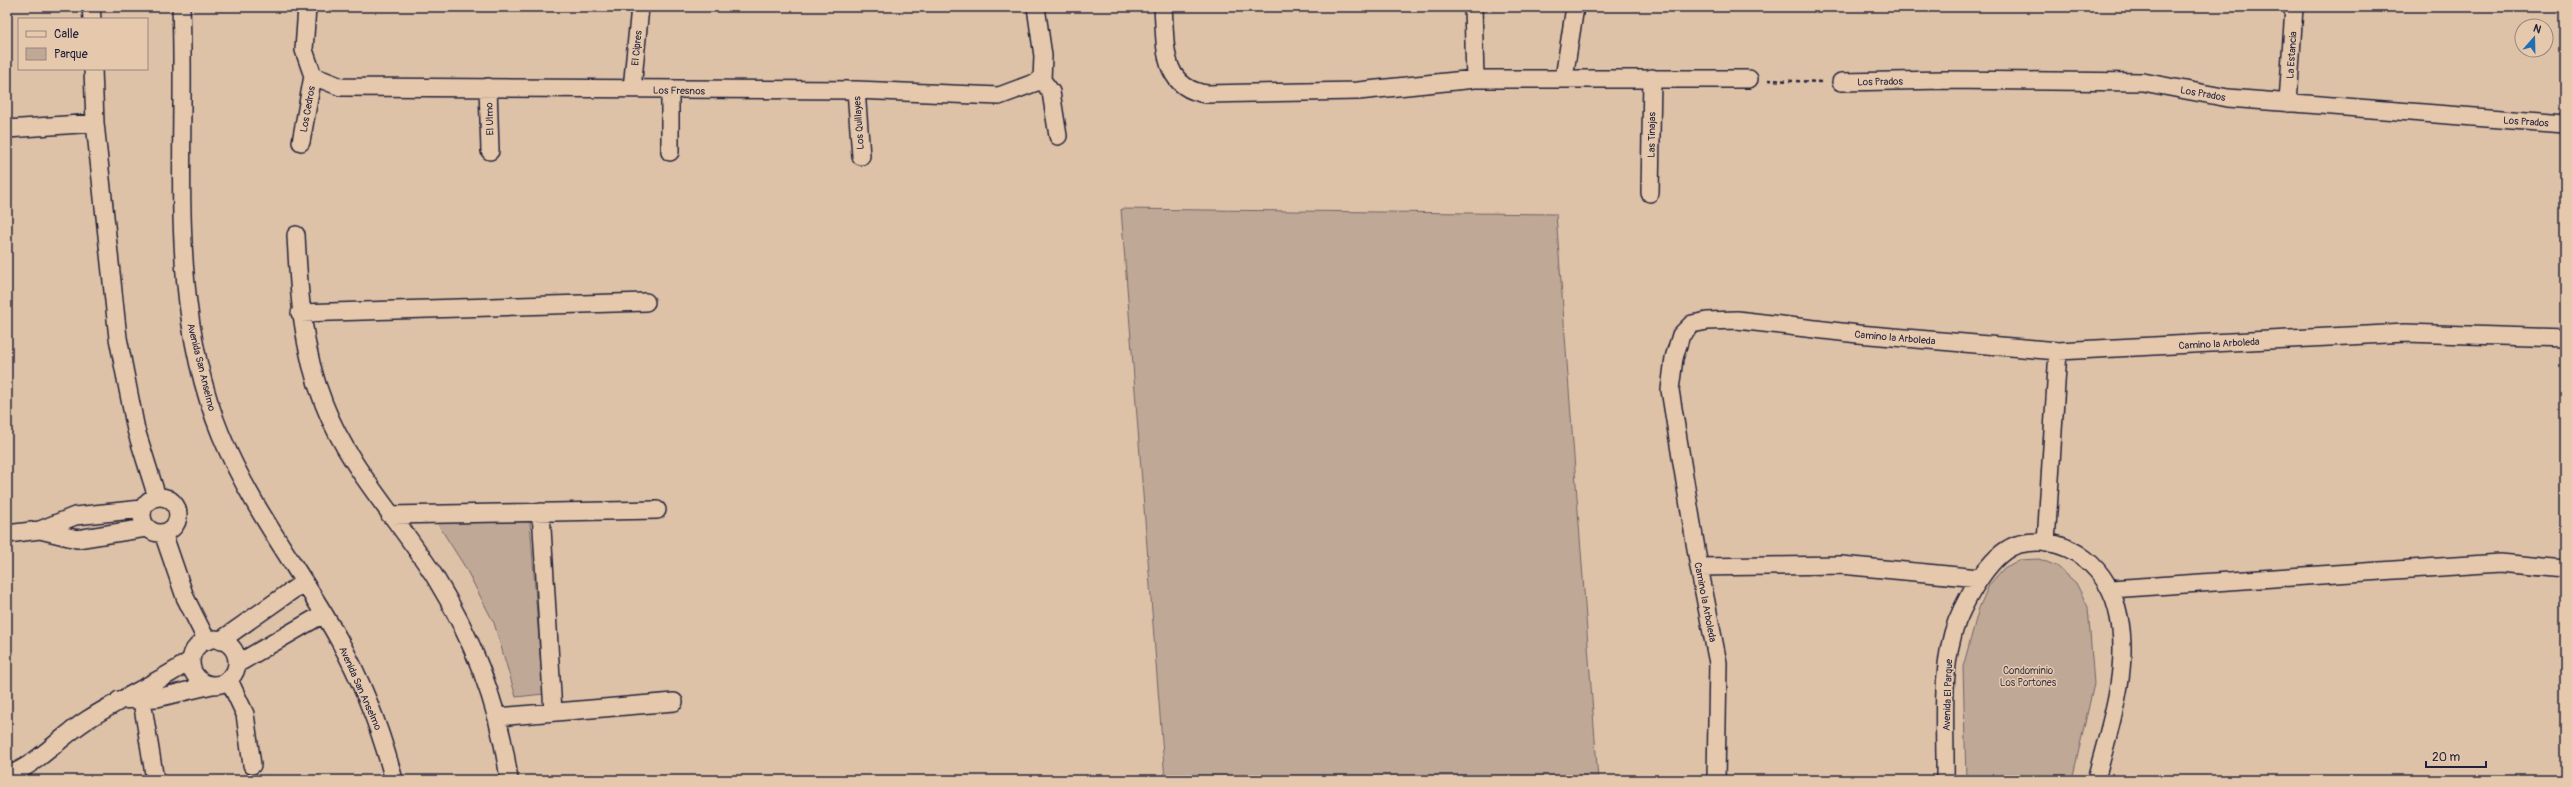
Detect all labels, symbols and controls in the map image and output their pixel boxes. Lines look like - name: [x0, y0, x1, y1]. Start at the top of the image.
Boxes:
- legend: [18, 18, 148, 70]
- north arrow: [2514, 18, 2554, 58]
- text: N: [2532, 22, 2543, 37]
- text: Calle: [54, 27, 79, 42]
- street label: El Cipres: [629, 29, 645, 66]
- street label: La Estancia: [2284, 31, 2300, 79]
- text: Parque: [54, 47, 88, 62]
- street label: Los Prados: [1857, 76, 1904, 88]
- street label: Los Prados: [2179, 84, 2227, 104]
- street label: Los Cedros: [298, 85, 318, 133]
- street label: Los Fresnos: [653, 85, 706, 97]
- street label: Los Quillayes: [851, 95, 867, 150]
- street label: El Ulmo: [483, 102, 497, 136]
- street label: Las Tinajas: [1646, 111, 1658, 158]
- street label: Los Prados: [2503, 114, 2550, 130]
- street label: Avenida San Anselmo: [184, 322, 218, 413]
- street label: Camino la Arboleda: [1854, 328, 1936, 348]
- street label: Camino la Arboleda: [2178, 336, 2260, 352]
- street label: Camino la Arboleda: [1691, 561, 1719, 644]
- street label: Avenida San Anselmo: [336, 645, 384, 733]
- street label: Avenida El Parque: [1941, 659, 1955, 731]
- park label: Condominio Los Portones: [2000, 665, 2057, 689]
- scale bar: [2426, 743, 2486, 769]
- text: 20 m: [2432, 750, 2461, 765]

